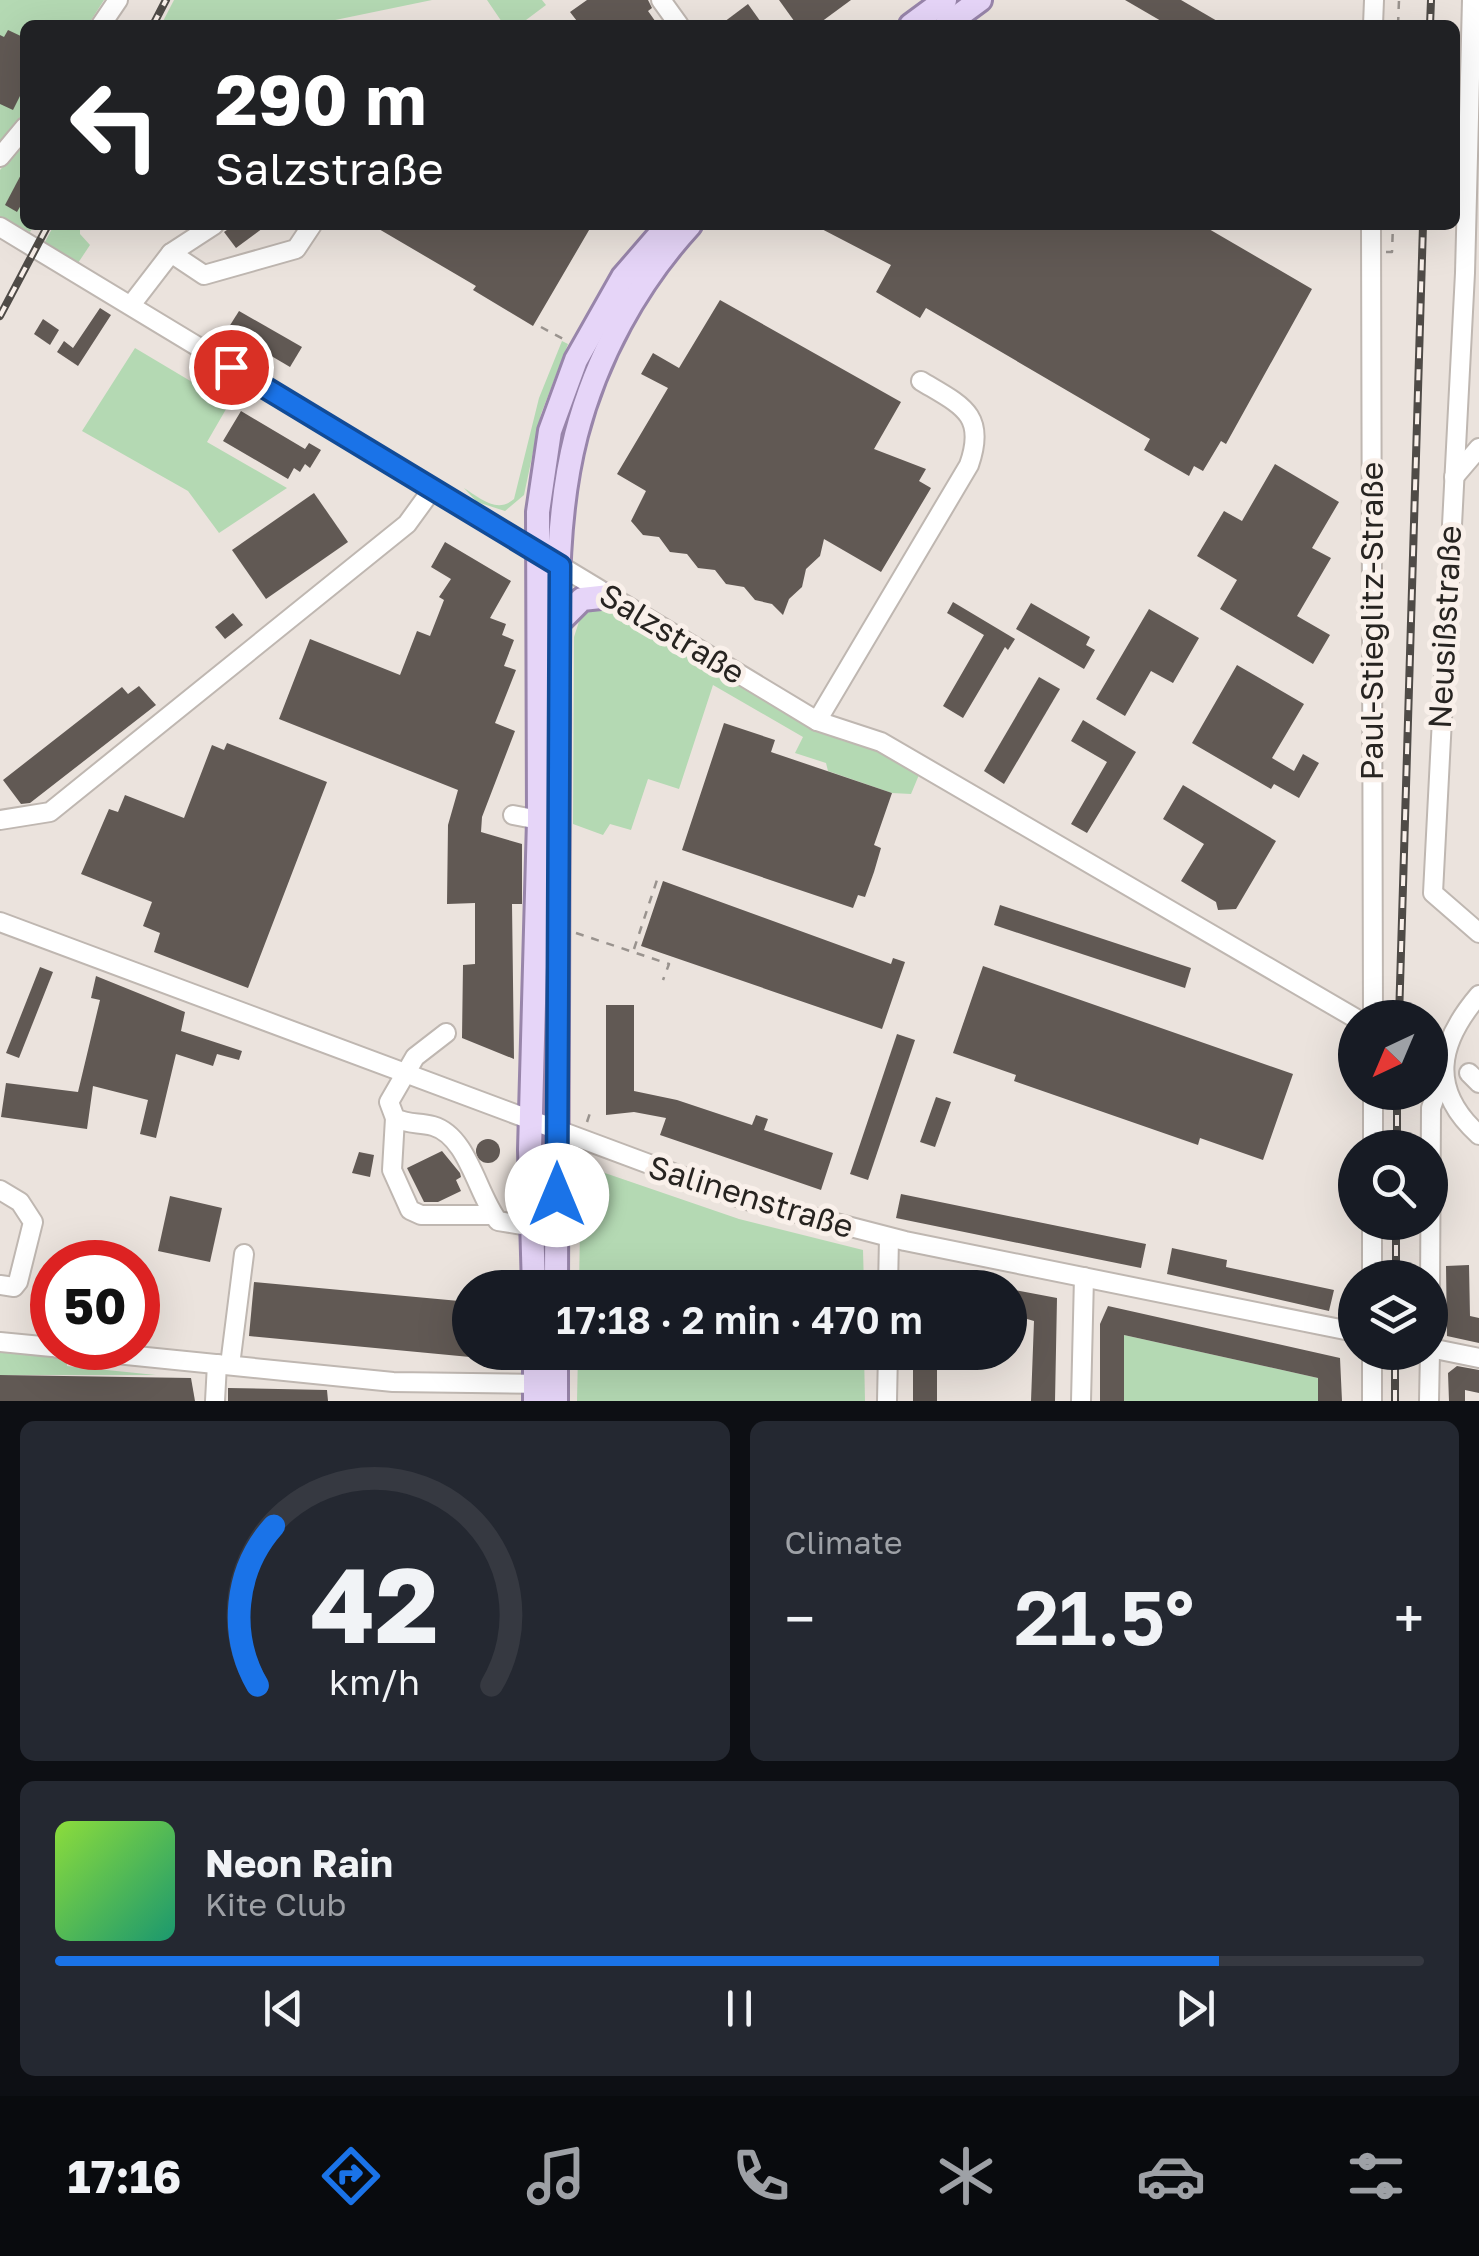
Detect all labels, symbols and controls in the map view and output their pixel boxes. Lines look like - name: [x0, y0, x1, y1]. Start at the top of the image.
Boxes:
- text: 290 m: [215, 56, 426, 140]
- icon: left: [50, 60, 180, 190]
- text: Salzstraße: [215, 141, 444, 195]
- pin: [189, 325, 274, 410]
- icon: arrive: [204, 340, 259, 395]
- street label: Paul-Stieglitz-Straße: [1352, 462, 1390, 780]
- street label: Neusißstraße: [1420, 524, 1468, 730]
- street label: Salzstraße: [593, 575, 752, 691]
- north arrow: [1338, 1000, 1448, 1110]
- map controls: [1338, 1000, 1448, 1370]
- button: search: [1338, 1130, 1448, 1240]
- position arrow: [505, 1143, 609, 1247]
- street label: Salinenstraße: [644, 1147, 858, 1245]
- speed limit sign: 50: [30, 1240, 160, 1370]
- button: layers: [1338, 1260, 1448, 1370]
- text: 17:18 · 2 min · 470 m: [556, 1297, 923, 1342]
- text: Climate: [785, 1523, 903, 1561]
- text: 42: [311, 1541, 439, 1666]
- text: 21.5°: [1014, 1571, 1194, 1662]
- text: −: [785, 1585, 815, 1651]
- text: +: [1394, 1585, 1424, 1651]
- text: km/h: [329, 1660, 420, 1703]
- text: Neon Rain: [205, 1840, 393, 1885]
- text: Kite Club: [205, 1885, 346, 1923]
- icon: previous: [256, 1981, 311, 2036]
- icon: pause: [712, 1981, 767, 2036]
- icon: next: [1168, 1981, 1223, 2036]
- icon: directions: [316, 2141, 386, 2211]
- icon: music: [521, 2141, 591, 2211]
- icon: phone: [726, 2141, 796, 2211]
- icon: climate: [931, 2141, 1001, 2211]
- icon: car: [1136, 2141, 1206, 2211]
- icon: filters: [1341, 2141, 1411, 2211]
- text: 17:16: [68, 2149, 181, 2203]

